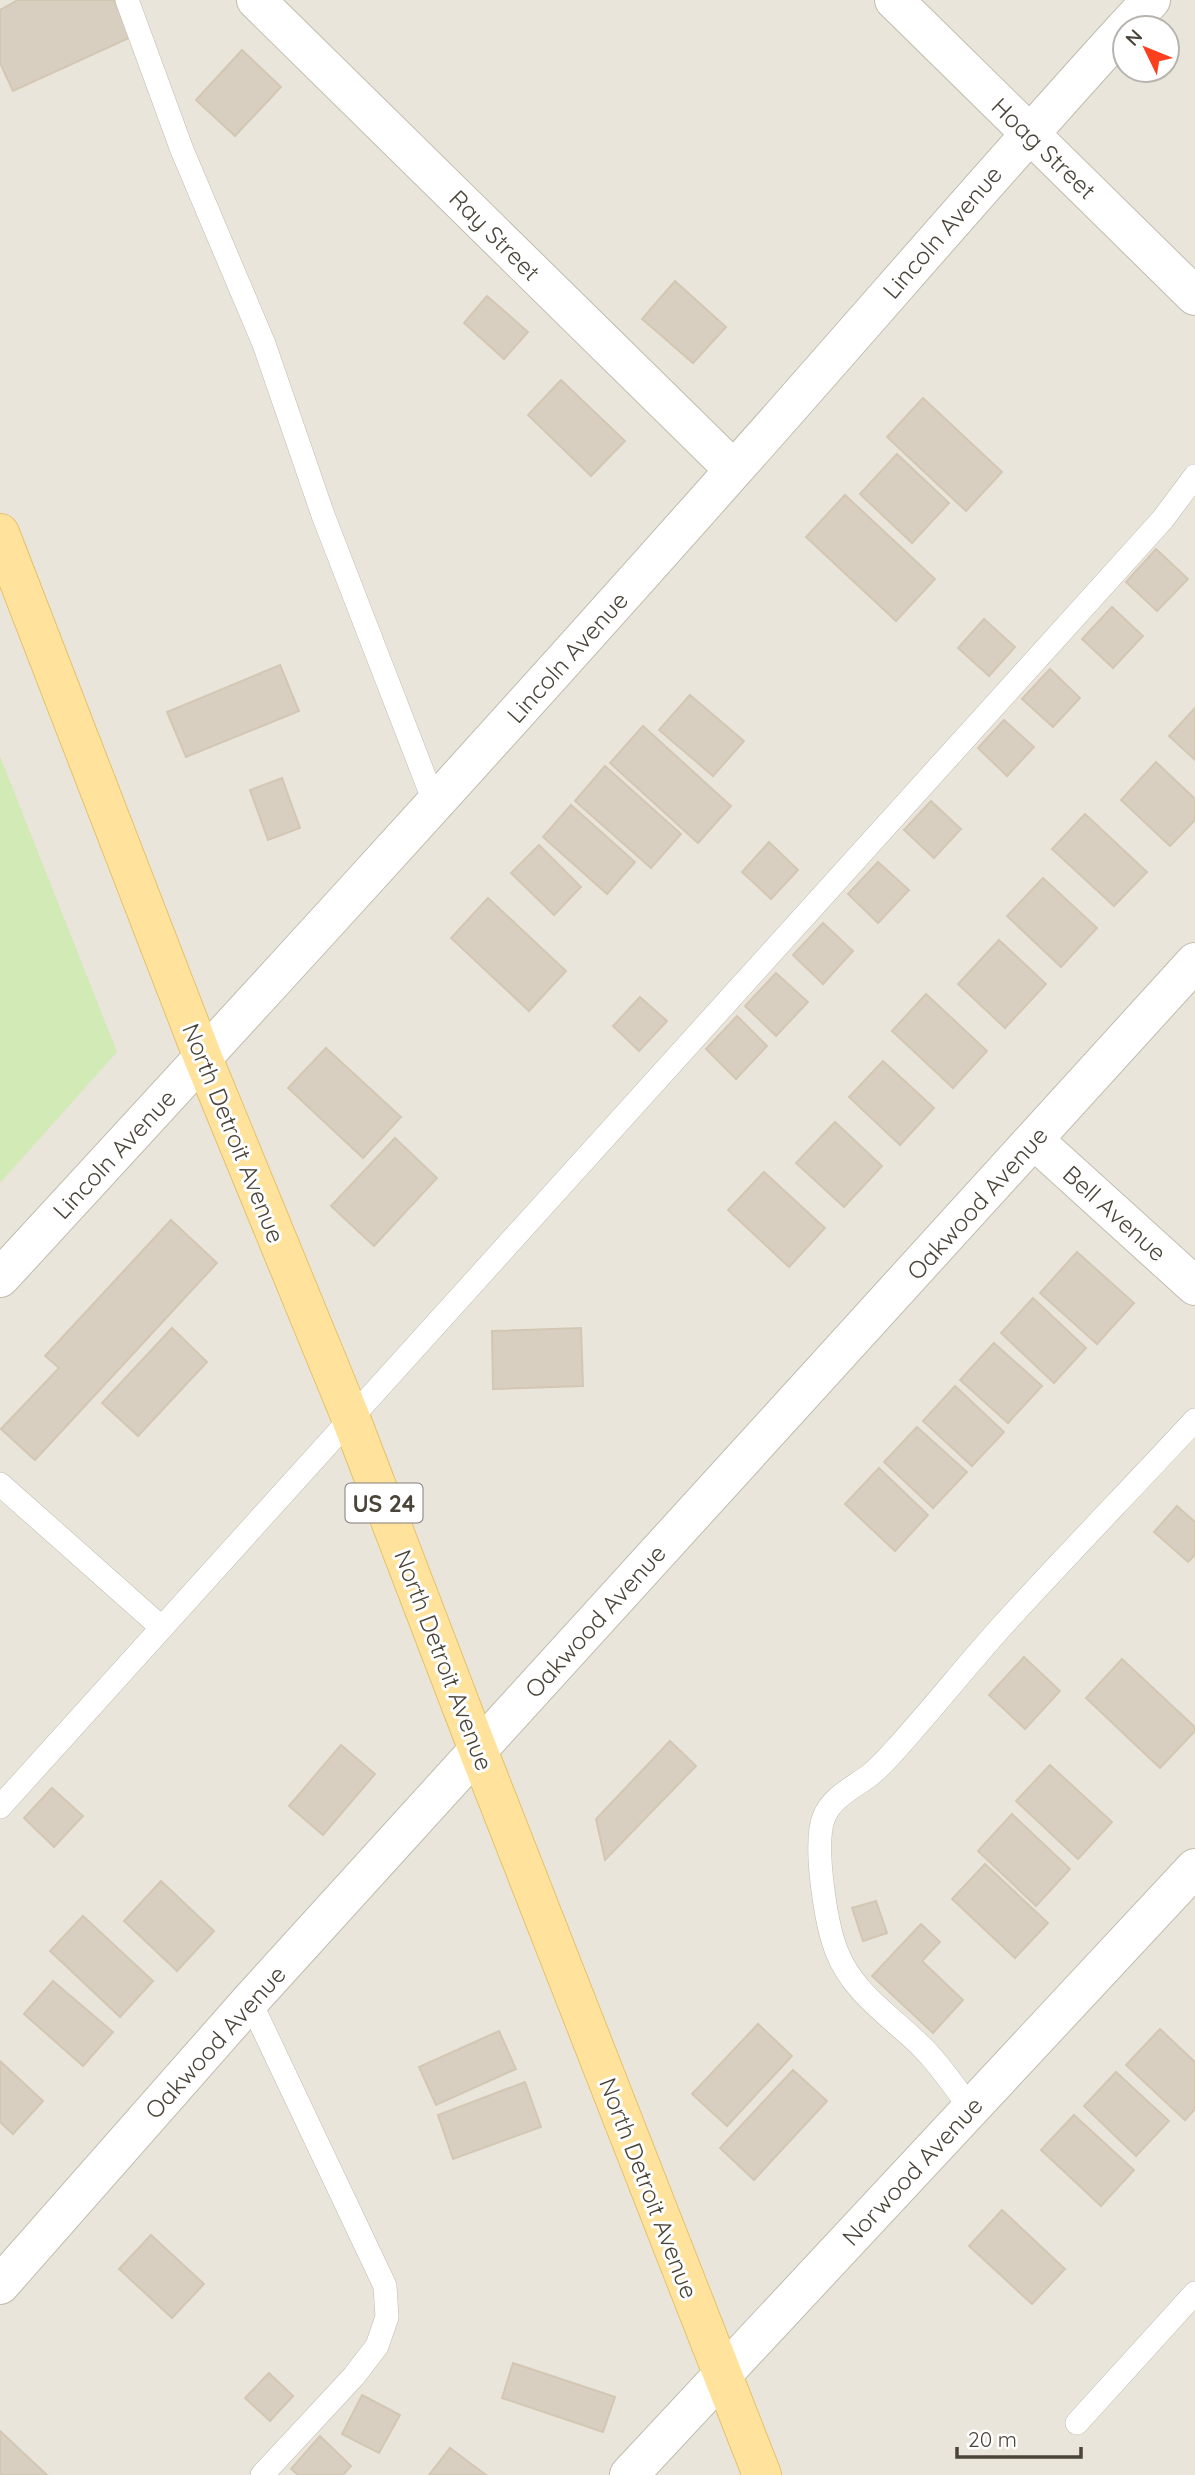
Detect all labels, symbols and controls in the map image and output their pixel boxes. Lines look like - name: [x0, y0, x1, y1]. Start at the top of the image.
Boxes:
- north arrow: [1111, 14, 1181, 84]
- text: N: [1120, 24, 1147, 51]
- street label: Hoag Street: [986, 91, 1102, 205]
- street label: Lincoln Avenue: [876, 159, 1008, 305]
- street label: Ray Street: [443, 183, 547, 287]
- street label: Lincoln Avenue: [500, 585, 634, 729]
- street label: North Detroit Avenue: [176, 1019, 292, 1247]
- street label: Lincoln Avenue: [46, 1083, 182, 1225]
- street label: Oakwood Avenue: [900, 1120, 1054, 1286]
- street label: Bell Avenue: [1057, 1159, 1173, 1267]
- road number: US 24: [346, 1484, 422, 1522]
- street label: Oakwood Avenue: [518, 1538, 672, 1704]
- street label: North Detroit Avenue: [388, 1545, 500, 1775]
- street label: Oakwood Avenue: [138, 1959, 292, 2125]
- street label: North Detroit Avenue: [593, 2073, 705, 2303]
- street label: Norwood Avenue: [835, 2090, 989, 2252]
- scale bar: [957, 2416, 1081, 2460]
- text: 20 m: [968, 2426, 1017, 2452]

